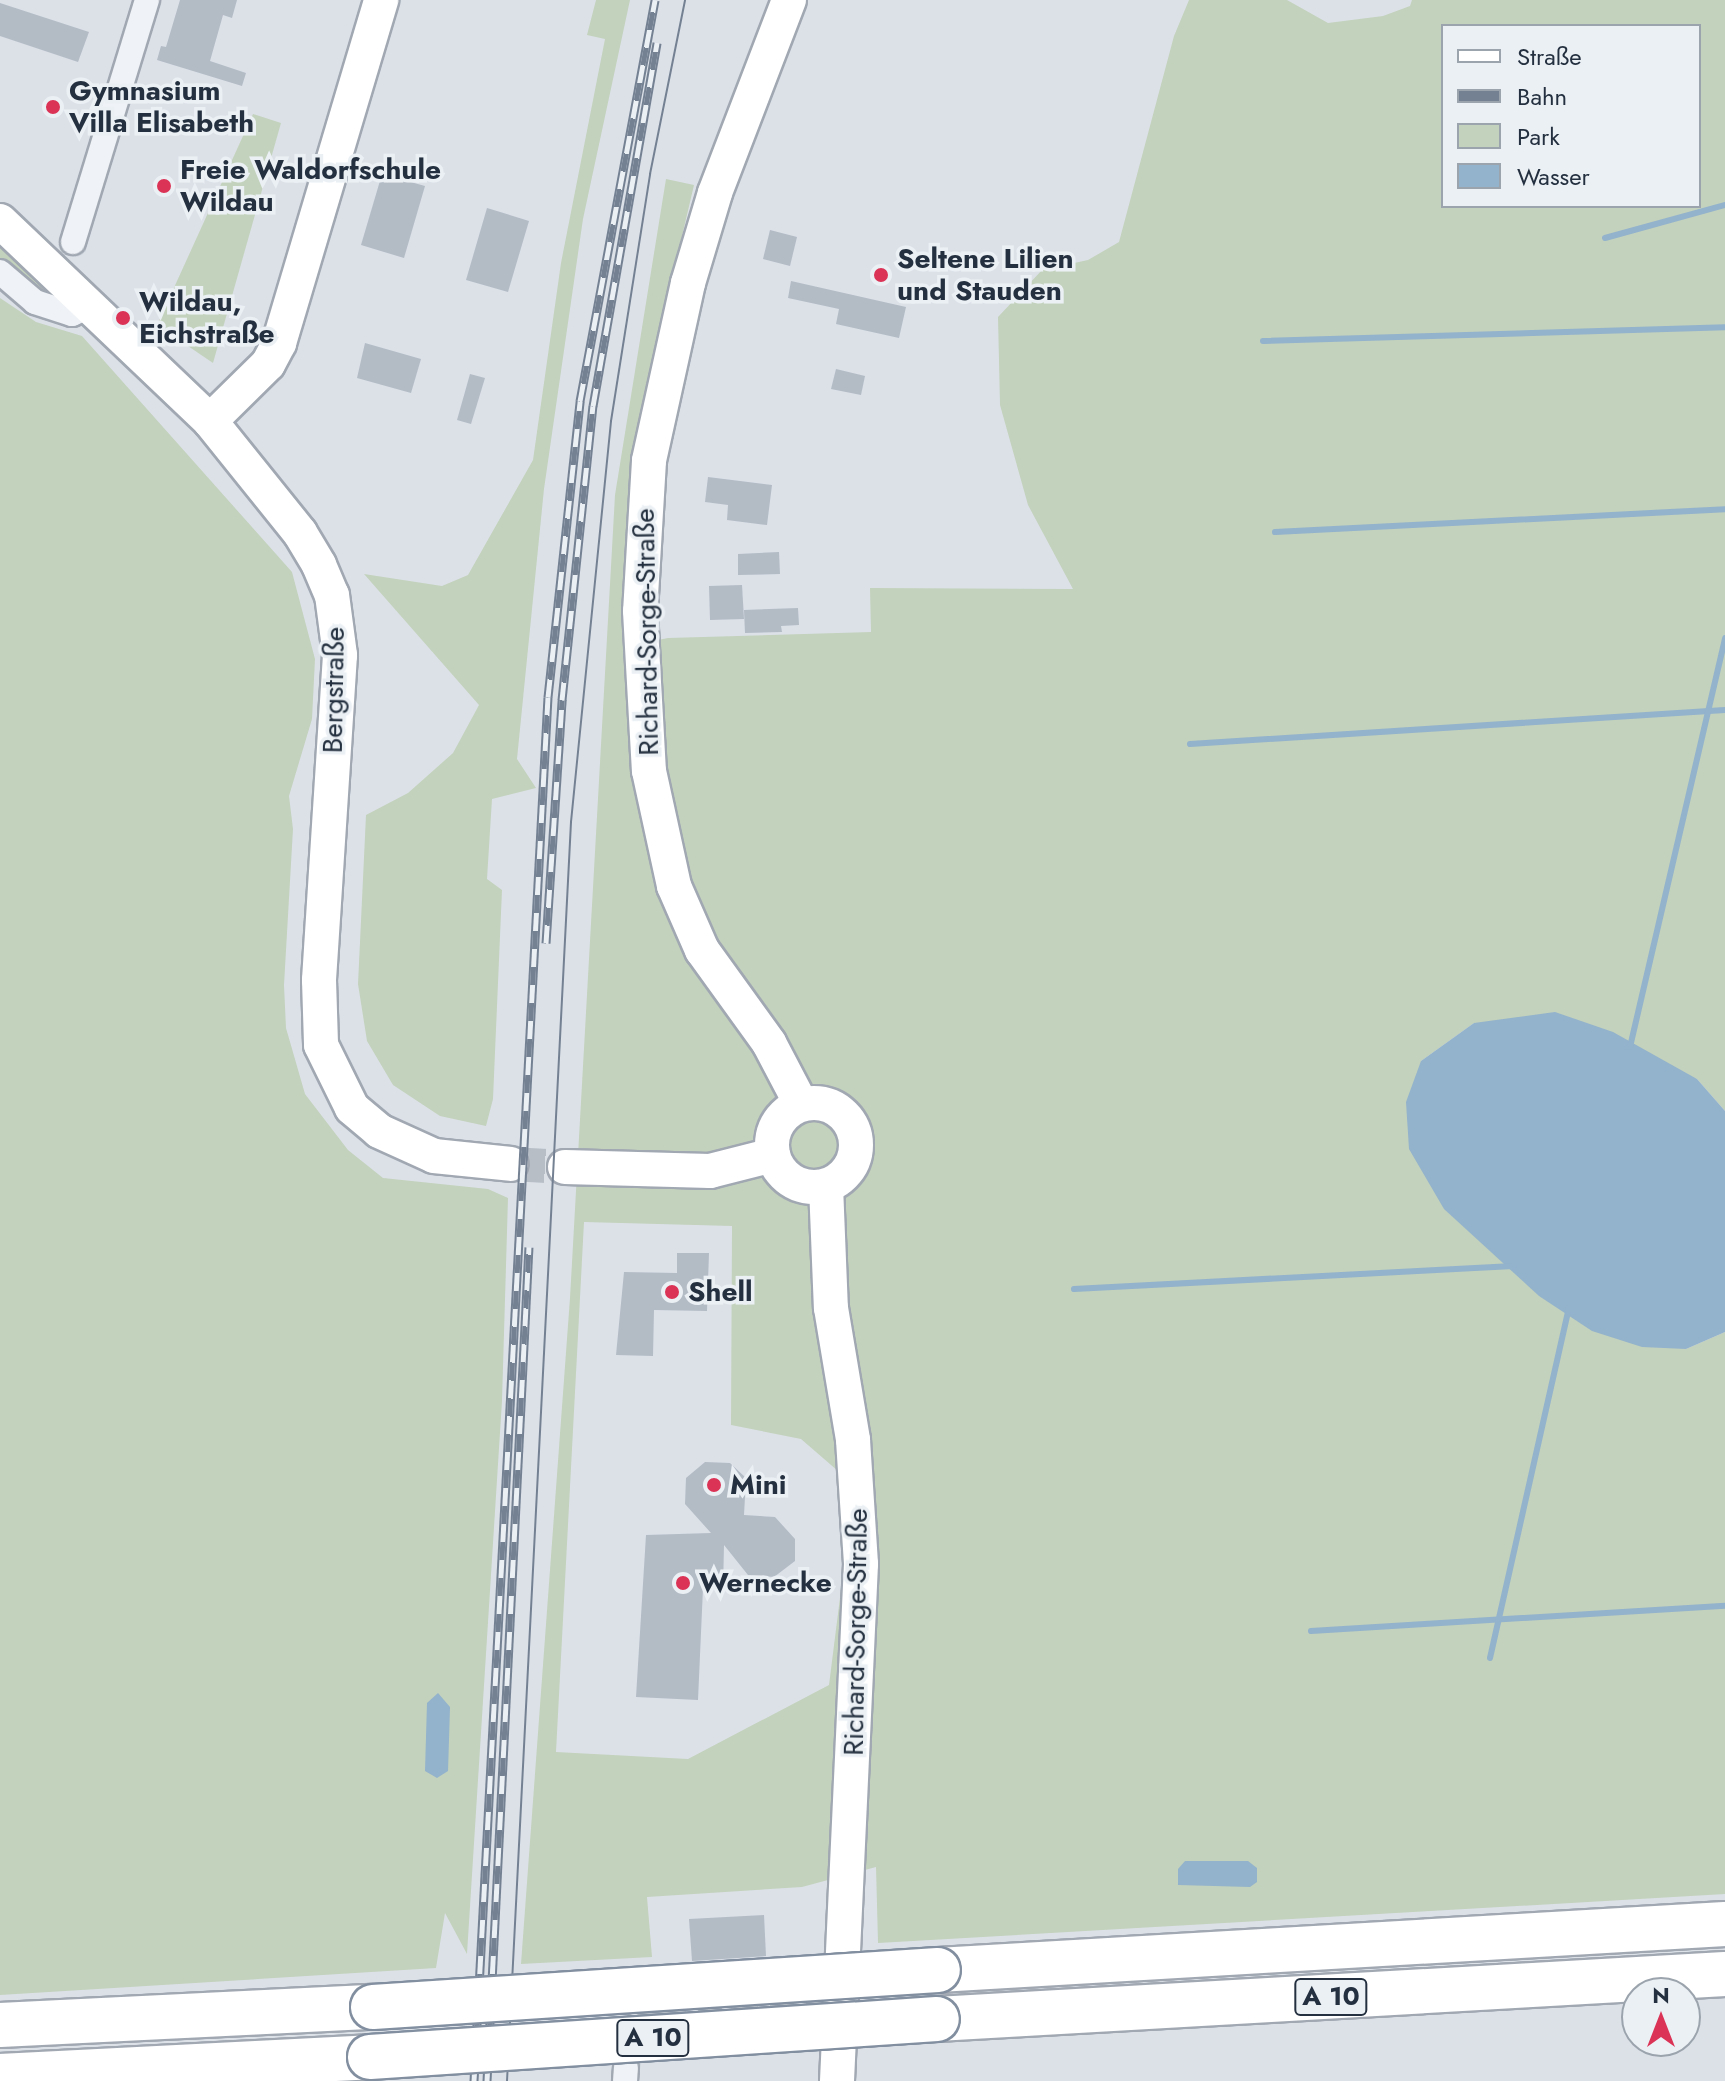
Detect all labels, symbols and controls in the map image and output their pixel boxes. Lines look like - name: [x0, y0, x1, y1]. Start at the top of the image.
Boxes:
- legend: [1441, 24, 1701, 208]
- text: Straße: [1517, 39, 1582, 74]
- place label: Gymnasium Villa Elisabeth: [69, 74, 254, 140]
- text: Bahn: [1517, 79, 1567, 114]
- marker: Gymnasium Villa Elisabeth: [44, 98, 62, 116]
- text: Park: [1517, 119, 1560, 154]
- place label: Freie Waldorfschule Wildau: [180, 153, 441, 219]
- text: Wasser: [1517, 159, 1590, 194]
- marker: Freie Waldorfschule Wildau: [155, 177, 173, 195]
- place label: Seltene Lilien und Stauden: [897, 242, 1074, 308]
- marker: Seltene Lilien und Stauden: [872, 266, 890, 284]
- place label: Wildau, Eichstraße: [139, 285, 275, 351]
- marker: Wildau, Eichstraße: [114, 309, 132, 327]
- street label: Richard-Sorge-Straße: [628, 508, 666, 756]
- street label: Bergstraße: [316, 626, 352, 754]
- place label: Shell: [688, 1275, 753, 1309]
- marker: Shell: [663, 1283, 681, 1301]
- place label: Mini: [730, 1468, 787, 1502]
- marker: Mini: [705, 1476, 723, 1494]
- street label: Richard-Sorge-Straße: [837, 1508, 875, 1756]
- place label: Wernecke: [699, 1566, 832, 1600]
- marker: Wernecke: [674, 1574, 692, 1592]
- road number: A 10: [1293, 1975, 1369, 2019]
- north arrow: [1621, 1977, 1701, 2057]
- text: N: [1652, 1979, 1670, 2011]
- road number: A 10: [615, 2016, 691, 2060]

